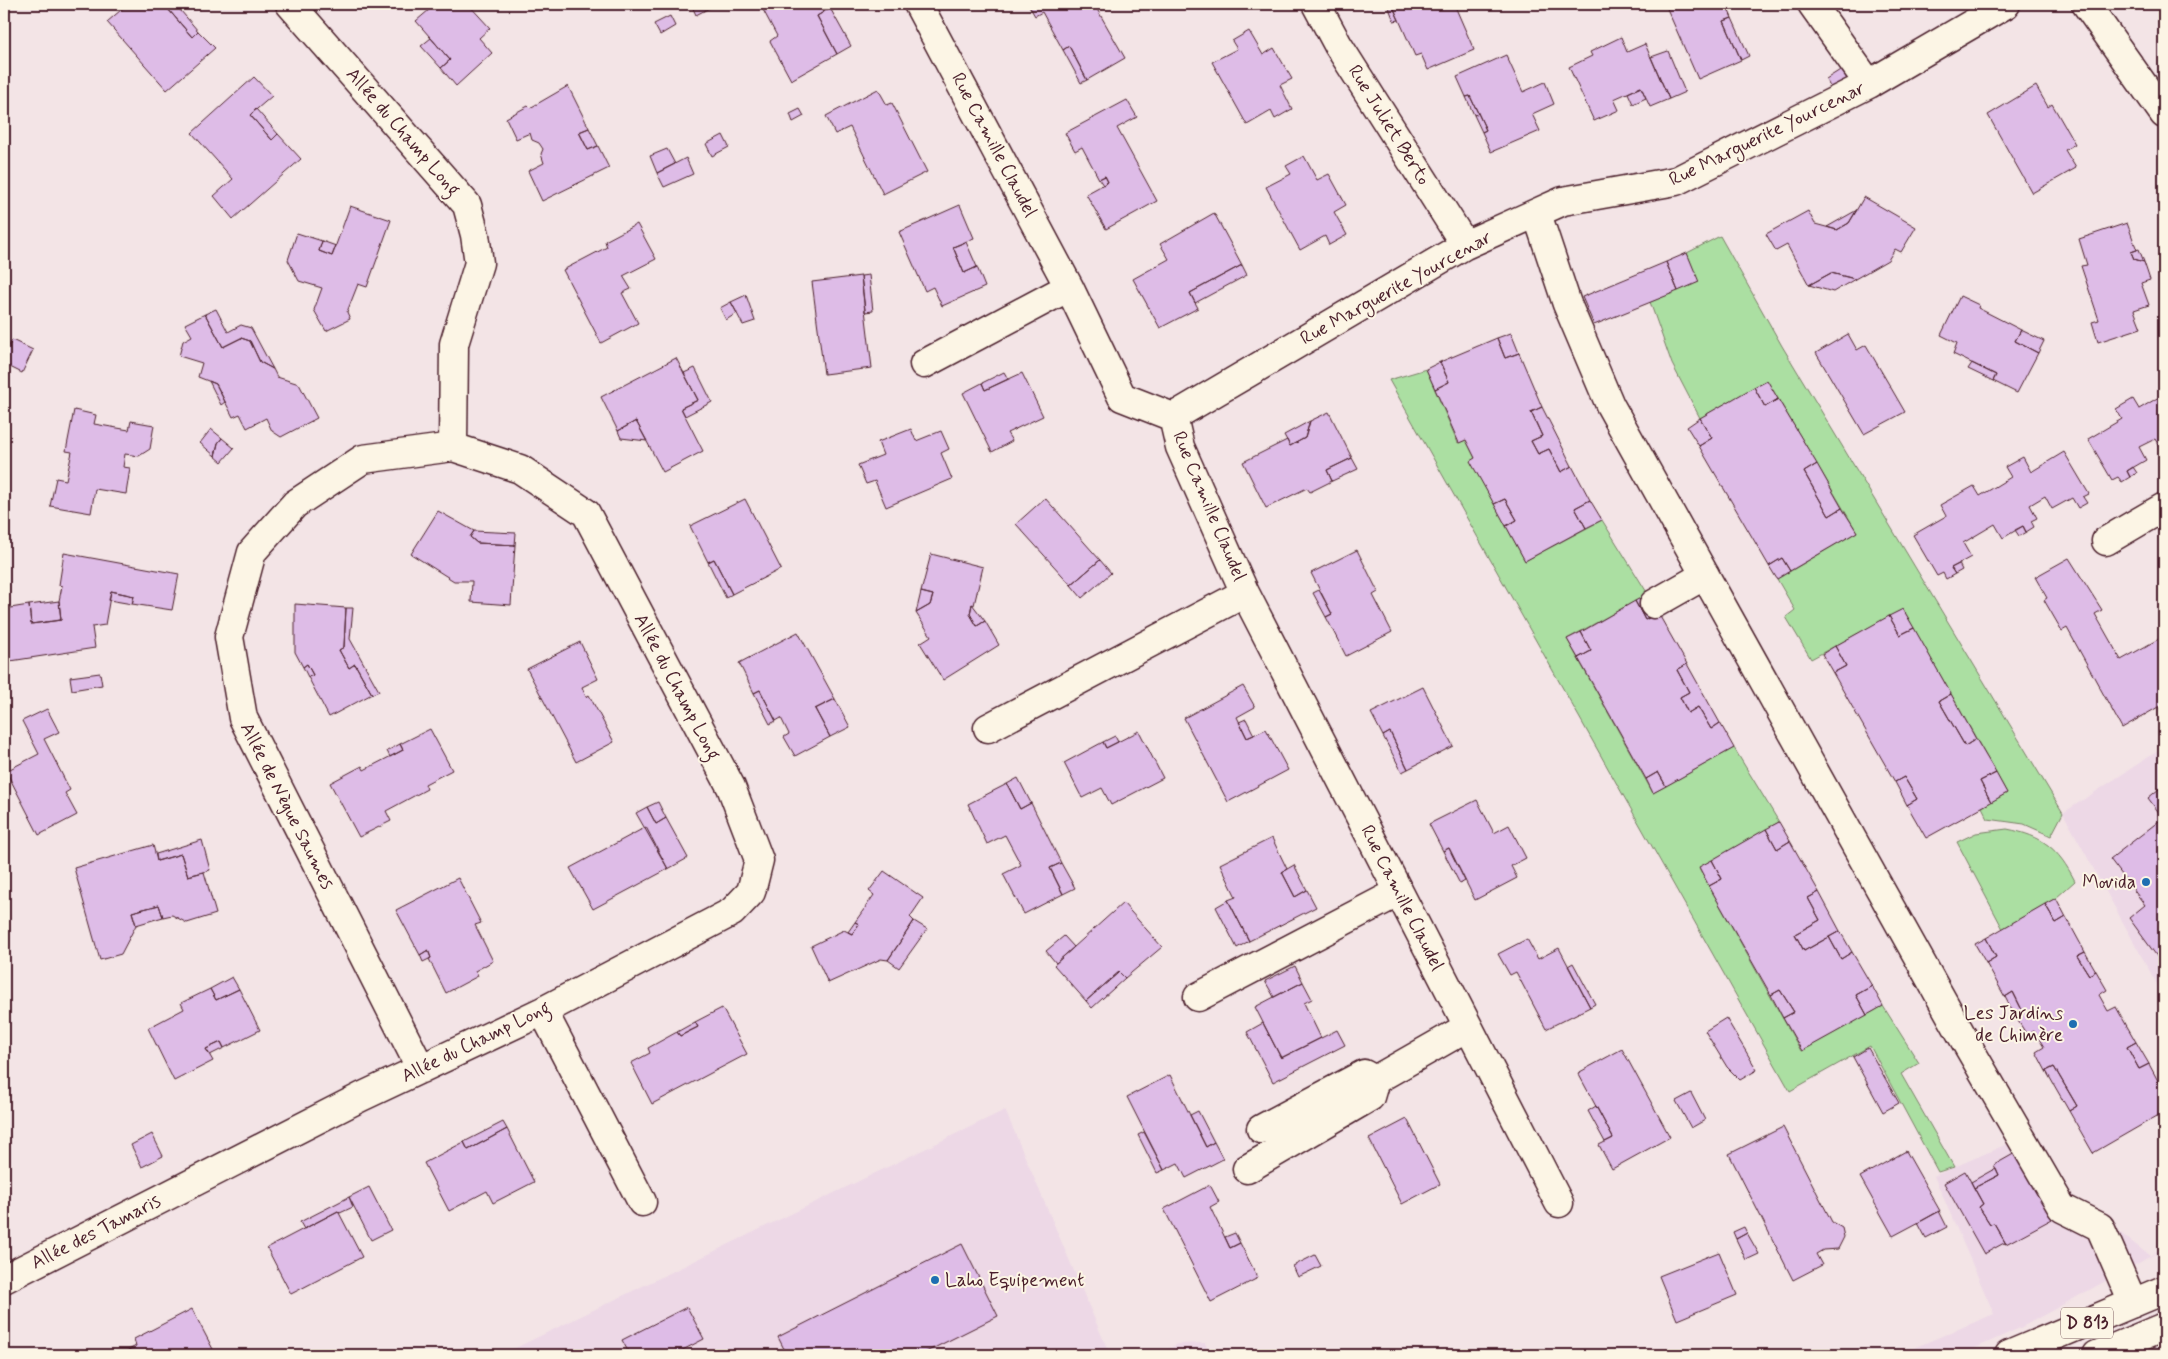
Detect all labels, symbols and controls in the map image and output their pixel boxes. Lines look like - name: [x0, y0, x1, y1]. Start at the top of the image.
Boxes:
- street label: Rue Juliet Berto: [1342, 60, 1436, 190]
- street label: Allée du Champ Long: [338, 62, 466, 204]
- street label: Rue Camille Claudel: [945, 68, 1043, 222]
- street label: Rue Marguerite Yourcenar: [1665, 76, 1870, 194]
- street label: Rue Marguerite Yourcenar: [1296, 225, 1497, 353]
- street label: Rue Camille Claudel: [1166, 427, 1252, 585]
- street label: Allée du Champ Long: [625, 609, 726, 766]
- street label: Allée de Nègue Saumes: [233, 718, 340, 894]
- street label: Rue Camille Claudel: [1354, 821, 1450, 975]
- place label: Movida: [2082, 870, 2136, 895]
- marker: Movida: [2140, 876, 2152, 888]
- street label: Allée du Champ Long: [397, 995, 556, 1092]
- place label: Les Jardins de Chimère: [1964, 1001, 2064, 1048]
- marker: Les Jardins de Chimère: [2067, 1018, 2079, 1030]
- street label: Allée des Tamaris: [27, 1189, 165, 1275]
- place label: Laho Equipement: [945, 1268, 1084, 1293]
- marker: Laho Equipement: [929, 1274, 941, 1286]
- road number: D 813: [2061, 1308, 2113, 1339]

